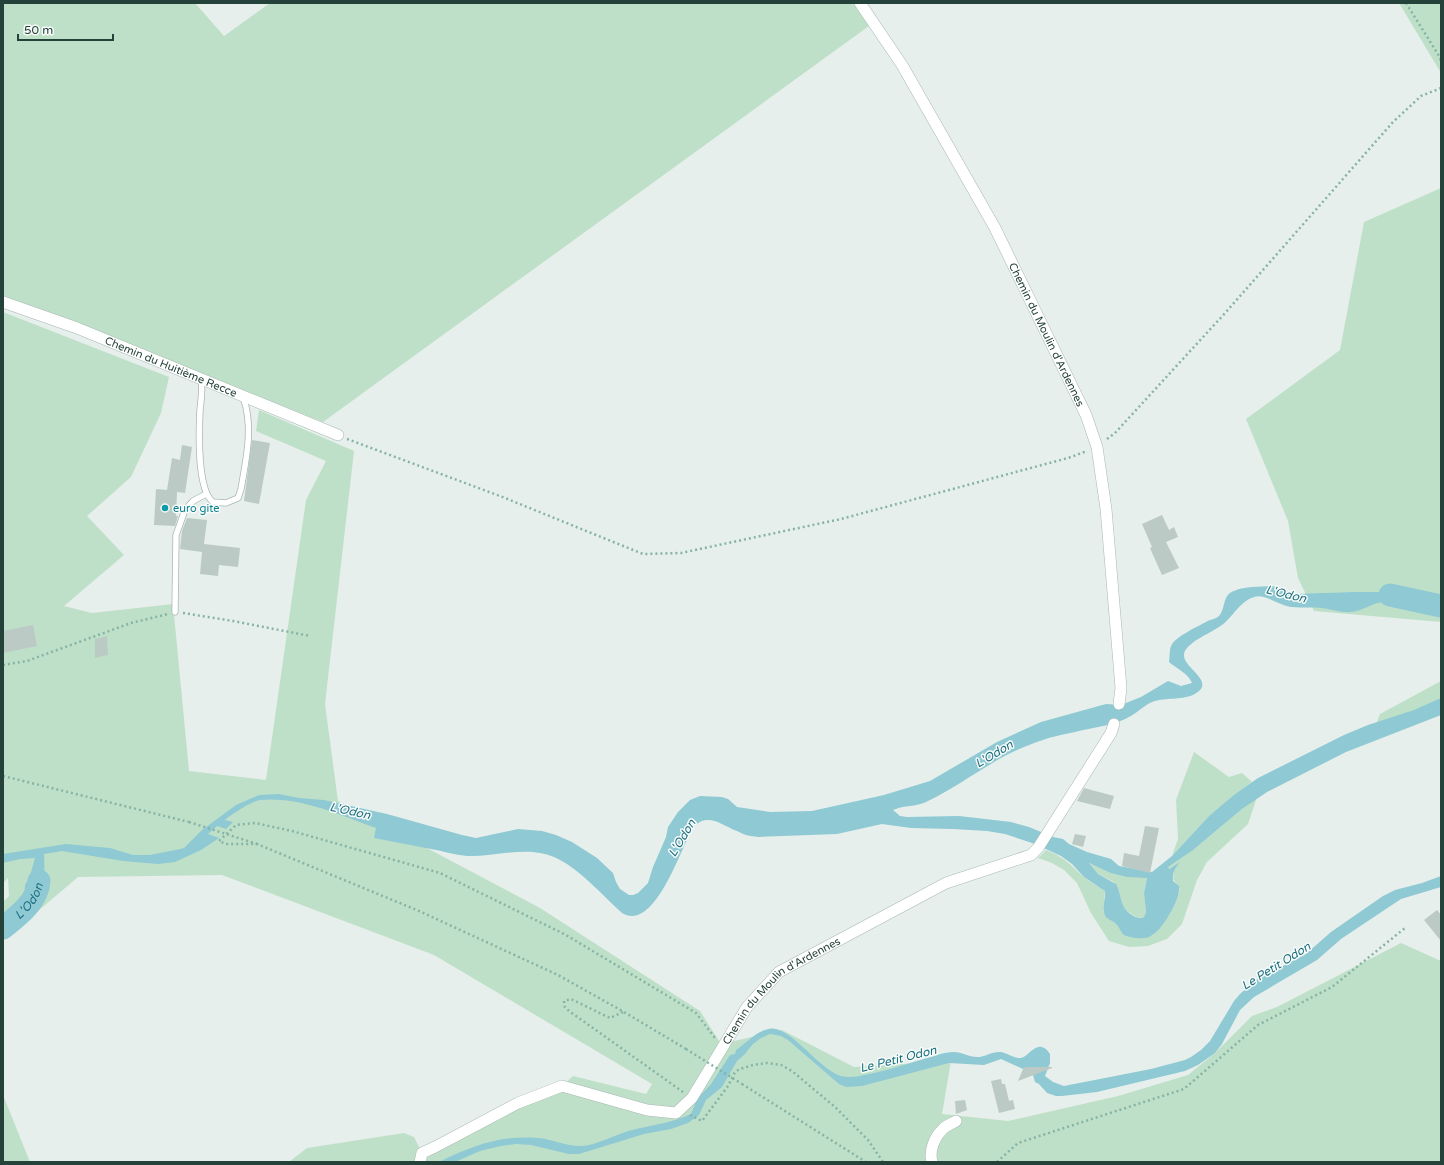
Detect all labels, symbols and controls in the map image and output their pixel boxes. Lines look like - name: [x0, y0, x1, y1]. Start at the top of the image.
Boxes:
- scale bar: [18, 16, 113, 42]
- text: 50 m: [24, 23, 53, 37]
- street label: Chemin du Moulin d'Ardennes: [1006, 261, 1087, 409]
- street label: Chemin du Huitième Recce: [103, 334, 239, 400]
- place label: euro gite: [173, 502, 220, 515]
- marker: euro gite: [160, 503, 170, 513]
- water label: L'Odon: [1264, 582, 1308, 606]
- water label: L'Odon: [973, 737, 1016, 771]
- water label: L'Odon: [328, 800, 372, 822]
- water label: L'Odon: [665, 816, 699, 859]
- water label: L'Odon: [12, 881, 46, 922]
- street label: Chemin du Moulin d'Ardennes: [720, 935, 843, 1047]
- water label: Le Petit Odon: [1239, 939, 1314, 993]
- water label: Le Petit Odon: [858, 1043, 938, 1075]

